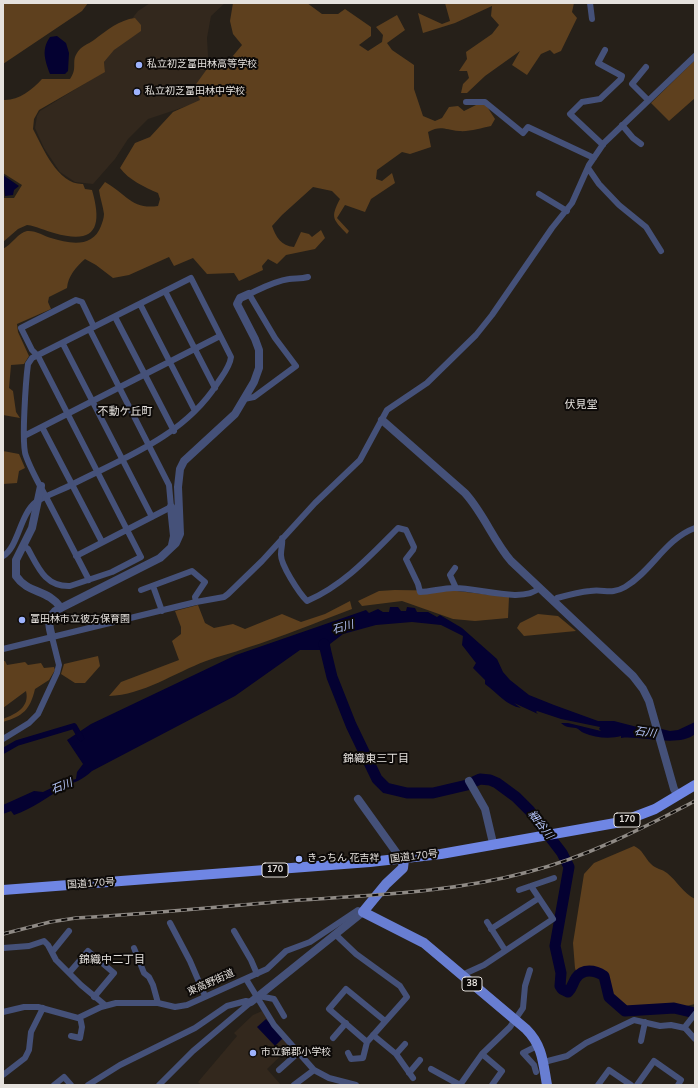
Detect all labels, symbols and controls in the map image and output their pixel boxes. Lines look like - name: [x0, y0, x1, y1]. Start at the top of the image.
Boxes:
- place label: 私立初芝富田林高等学校: [147, 59, 257, 71]
- marker: 私立初芝富田林高等学校: [134, 60, 144, 70]
- place label: 私立初芝富田林中学校: [145, 86, 245, 98]
- marker: 私立初芝富田林中学校: [132, 87, 142, 97]
- district label: 伏見堂: [565, 398, 597, 412]
- district label: 不動ケ丘町: [98, 405, 152, 419]
- place label: 富田林市立彼方保育園: [30, 614, 130, 626]
- marker: 富田林市立彼方保育園: [17, 615, 27, 625]
- water label: 石川: [331, 619, 355, 637]
- water label: 石川: [633, 725, 657, 741]
- district label: 錦織東三丁目: [343, 752, 409, 766]
- water label: 石川: [49, 777, 75, 797]
- water label: 細谷川: [525, 808, 555, 842]
- road number: 170: [614, 813, 640, 827]
- street label: 国道170号: [389, 848, 439, 866]
- place label: きっちん 花吉祥: [307, 853, 380, 865]
- marker: きっちん 花吉祥: [294, 854, 304, 864]
- road number: 170: [262, 863, 288, 877]
- street label: 国道170号: [67, 876, 115, 892]
- district label: 錦織中二丁目: [79, 953, 145, 967]
- street label: 東高野街道: [186, 967, 236, 999]
- road number: 38: [462, 977, 482, 991]
- place label: 市立錦郡小学校: [261, 1047, 331, 1059]
- marker: 市立錦郡小学校: [248, 1048, 258, 1058]

